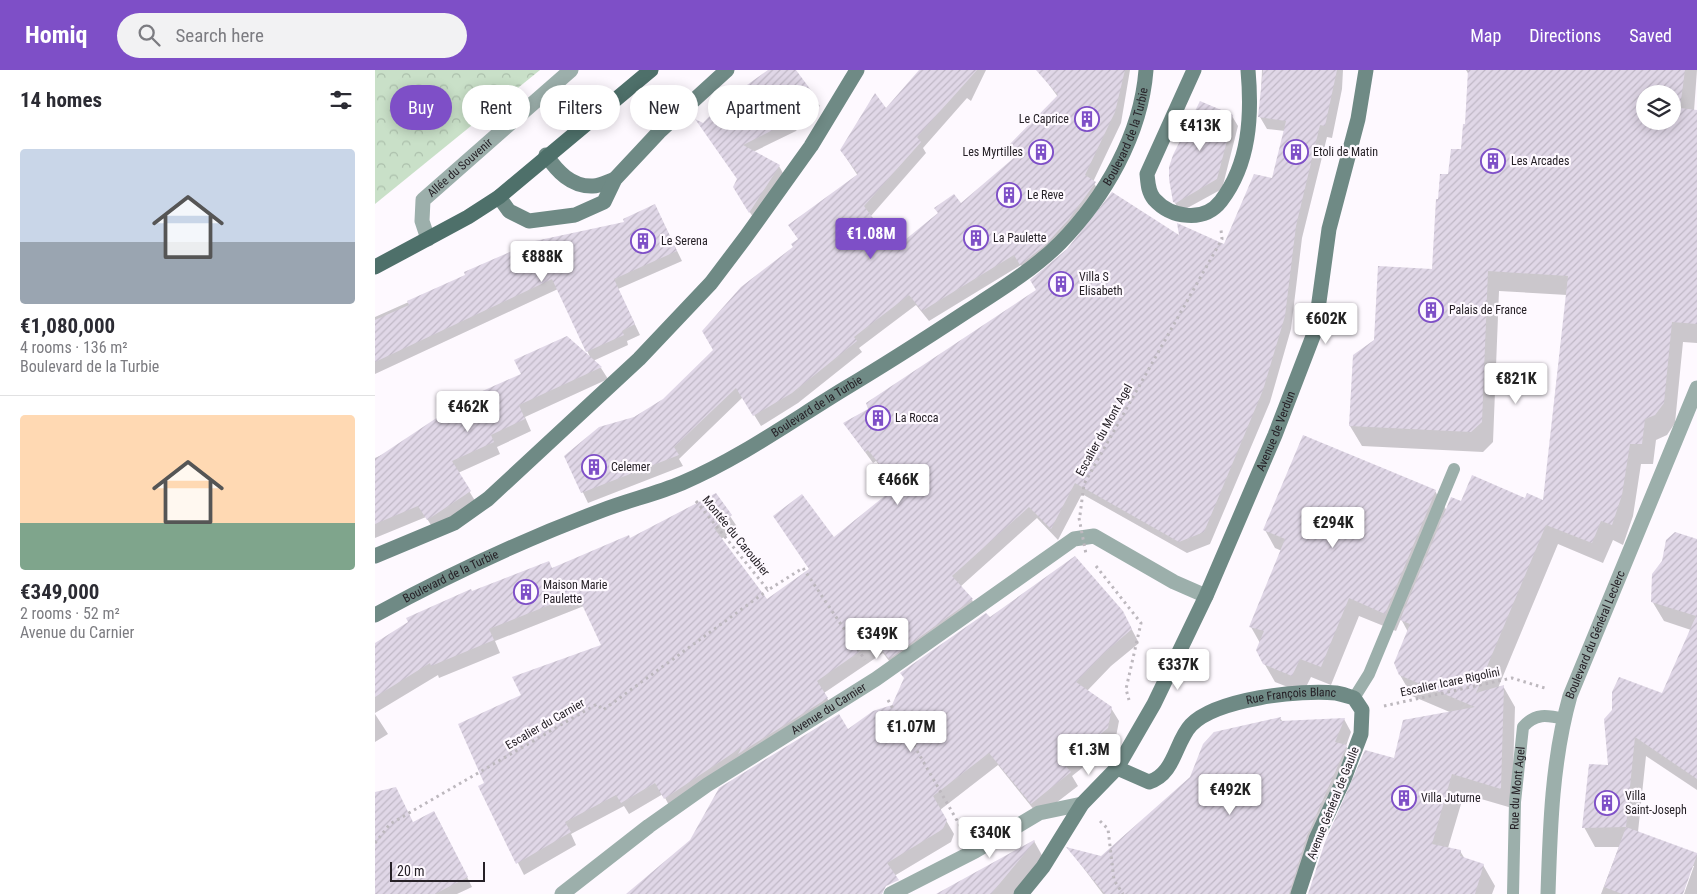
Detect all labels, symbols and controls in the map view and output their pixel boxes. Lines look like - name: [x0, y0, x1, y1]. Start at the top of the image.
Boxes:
- search box: [117, 13, 467, 58]
- text: Homiq: [25, 21, 87, 49]
- icon: search: [135, 21, 163, 49]
- text: Search here: [175, 24, 264, 47]
- text: Map: [1470, 25, 1501, 46]
- text: Directions: [1529, 25, 1601, 46]
- text: Saved: [1629, 25, 1672, 46]
- chip: Buy: [390, 85, 452, 130]
- chip: Rent: [462, 85, 530, 130]
- chip: Filters: [540, 85, 620, 130]
- chip: New: [630, 85, 698, 130]
- chip: Apartment: [708, 85, 819, 130]
- map controls: [1636, 85, 1681, 130]
- button: layers: [1636, 85, 1681, 130]
- icon: filters: [327, 86, 355, 114]
- street label: Boulevard de la Turbie: [1100, 86, 1151, 188]
- text: 14 homes: [20, 88, 102, 112]
- building icon: Le Caprice: [1074, 106, 1100, 132]
- pin: €413K: [1165, 109, 1235, 152]
- place label: Le Caprice: [1019, 112, 1069, 126]
- text: €413K: [1179, 116, 1221, 135]
- street label: Allée du Souvenir: [424, 135, 495, 200]
- building icon: Les Myrtilles: [1028, 139, 1054, 165]
- building icon: Etoli de Matin: [1283, 139, 1309, 165]
- place label: Les Myrtilles: [963, 145, 1023, 159]
- place label: Etoli de Matin: [1313, 145, 1378, 159]
- building icon: Les Arcades: [1480, 148, 1506, 174]
- place label: Les Arcades: [1511, 154, 1569, 168]
- icon: home: [143, 182, 233, 272]
- building icon: Le Reve: [996, 182, 1022, 208]
- place label: Le Reve: [1027, 188, 1064, 202]
- pin: €1.08M: [830, 218, 912, 260]
- text: €1.08M: [846, 224, 896, 243]
- building icon: La Paulette: [963, 225, 989, 251]
- building icon: Le Serena: [630, 228, 656, 254]
- place label: La Paulette: [993, 231, 1047, 245]
- place label: Le Serena: [661, 234, 708, 248]
- pin: €888K: [507, 240, 577, 283]
- text: €888K: [521, 247, 563, 266]
- place label: Villa S Elisabeth: [1079, 270, 1123, 298]
- building icon: Villa S Elisabeth: [1048, 271, 1074, 297]
- building icon: Palais de France: [1418, 297, 1444, 323]
- pin: €602K: [1291, 302, 1361, 345]
- place label: Palais de France: [1449, 303, 1527, 317]
- text: €602K: [1305, 309, 1347, 328]
- text: €1,080,000: [20, 314, 115, 338]
- text: 4 rooms · 136 m²: [20, 338, 128, 357]
- text: Boulevard de la Turbie: [20, 357, 159, 376]
- pin: €821K: [1481, 362, 1551, 405]
- text: €821K: [1495, 369, 1537, 388]
- street label: Boulevard de la Turbie: [769, 372, 865, 440]
- street label: Escalier du Mont Agel: [1073, 381, 1135, 479]
- street label: Avenue de Verdun: [1253, 389, 1298, 473]
- pin: €462K: [433, 390, 503, 433]
- text: €462K: [447, 397, 489, 416]
- building icon: La Rocca: [865, 405, 891, 431]
- place label: La Rocca: [895, 411, 939, 425]
- icon: home: [143, 447, 233, 537]
- building icon: Celemer: [581, 454, 607, 480]
- place label: Celemer: [611, 460, 650, 474]
- pin: €466K: [863, 464, 933, 506]
- text: €466K: [877, 470, 919, 489]
- street label: Montée du Caroubier: [699, 493, 773, 579]
- pin: €294K: [1298, 506, 1368, 549]
- text: €294K: [1312, 513, 1354, 532]
- street label: Boulevard de la Turbie: [400, 547, 501, 606]
- street label: Boulevard du Général Leclerc: [1563, 568, 1628, 701]
- place label: Maison Marie Paulette: [543, 578, 608, 606]
- building icon: Maison Marie Paulette: [513, 579, 539, 605]
- text: €349,000: [20, 580, 99, 604]
- text: 2 rooms · 52 m²: [20, 604, 120, 623]
- pin: €349K: [842, 618, 912, 660]
- text: Avenue du Carnier: [20, 623, 134, 642]
- text: €349K: [856, 624, 898, 643]
- pin: €337K: [1143, 648, 1213, 691]
- text: €337K: [1157, 655, 1199, 674]
- street label: Escalier Icare Rigolini: [1399, 665, 1501, 699]
- street label: Avenue du Carnier: [788, 680, 869, 737]
- street label: Rue François Blanc: [1245, 685, 1337, 707]
- street label: Escalier du Carnier: [503, 696, 587, 752]
- pin: €1.07M: [870, 710, 952, 753]
- text: €1.07M: [886, 717, 936, 736]
- pin: €1.3M: [1054, 734, 1124, 776]
- text: €1.3M: [1068, 740, 1110, 759]
- street label: Avenue Général de Gaulle: [1304, 744, 1362, 861]
- street label: Rue du Mont Agel: [1507, 746, 1528, 830]
- pin: €492K: [1195, 774, 1265, 816]
- text: €492K: [1209, 780, 1251, 799]
- building icon: Villa Juturne: [1391, 785, 1417, 811]
- place label: Villa Saint-Joseph: [1625, 789, 1687, 817]
- building icon: Villa Saint-Joseph: [1594, 790, 1620, 816]
- place label: Villa Juturne: [1421, 791, 1481, 805]
- pin: €340K: [955, 816, 1025, 859]
- text: €340K: [969, 823, 1011, 842]
- scale bar: [390, 859, 485, 882]
- text: 20 m: [397, 863, 425, 879]

